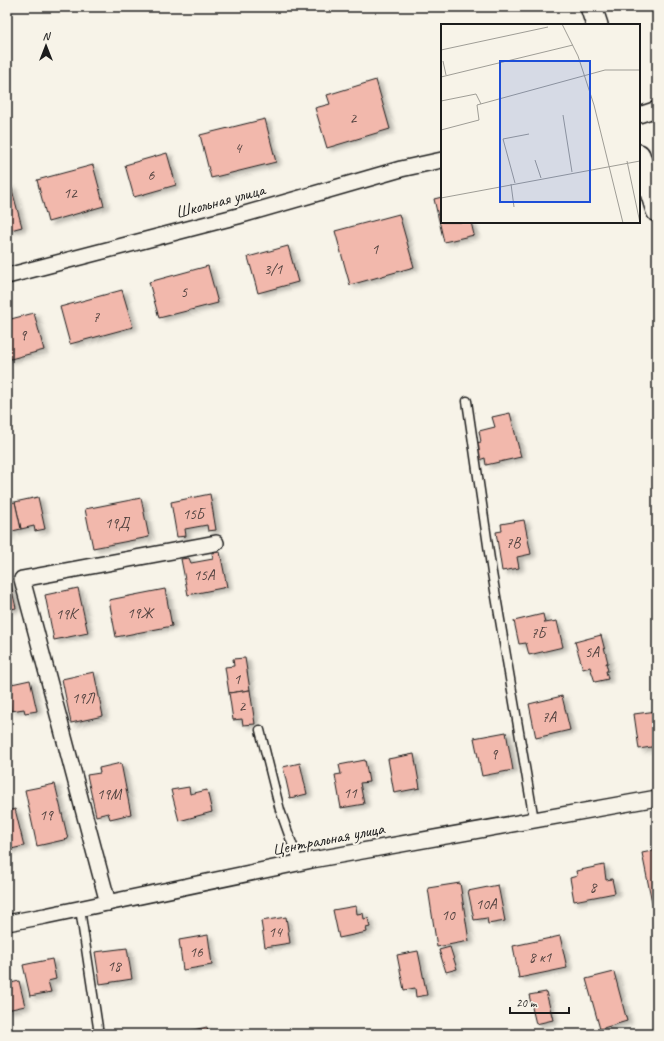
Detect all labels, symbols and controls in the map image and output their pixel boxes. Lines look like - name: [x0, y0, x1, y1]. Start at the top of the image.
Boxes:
- inset map: [441, 24, 640, 223]
- north arrow: [26, 26, 66, 66]
- text: N: [43, 29, 52, 43]
- house number: 2: [350, 109, 358, 128]
- house number: 4: [235, 139, 243, 158]
- house number: 6: [148, 166, 156, 185]
- street label: Школьная улица: [173, 178, 269, 223]
- house number: 12: [63, 184, 78, 203]
- house number: 1: [372, 240, 380, 259]
- house number: 3/1: [264, 260, 283, 279]
- house number: 5: [181, 283, 189, 302]
- house number: 7: [93, 308, 101, 327]
- house number: 9: [20, 326, 28, 345]
- house number: 15Б: [182, 505, 206, 524]
- house number: 19Д: [105, 514, 130, 533]
- house number: 7В: [506, 534, 522, 553]
- house number: 15А: [193, 566, 216, 585]
- house number: 19Ж: [127, 604, 156, 623]
- house number: 19К: [56, 605, 80, 624]
- house number: 7Б: [531, 624, 548, 643]
- house number: 5А: [585, 643, 601, 662]
- house number: 1: [234, 670, 242, 689]
- house number: 19Л: [72, 689, 96, 708]
- house number: 2: [239, 697, 247, 716]
- house number: 7А: [542, 708, 558, 727]
- house number: 9: [491, 745, 499, 764]
- house number: 11: [343, 784, 358, 803]
- house number: 19М: [97, 785, 122, 804]
- house number: 19: [39, 806, 54, 825]
- street label: Центральная улица: [270, 818, 387, 860]
- house number: 8: [590, 878, 598, 897]
- house number: 10А: [475, 895, 498, 914]
- house number: 10: [441, 906, 456, 925]
- house number: 14: [268, 923, 283, 942]
- house number: 16: [189, 943, 204, 962]
- house number: 8 к1: [529, 948, 553, 967]
- house number: 18: [107, 957, 122, 976]
- scale bar: [510, 989, 569, 1015]
- text: 20 m: [516, 995, 538, 1011]

